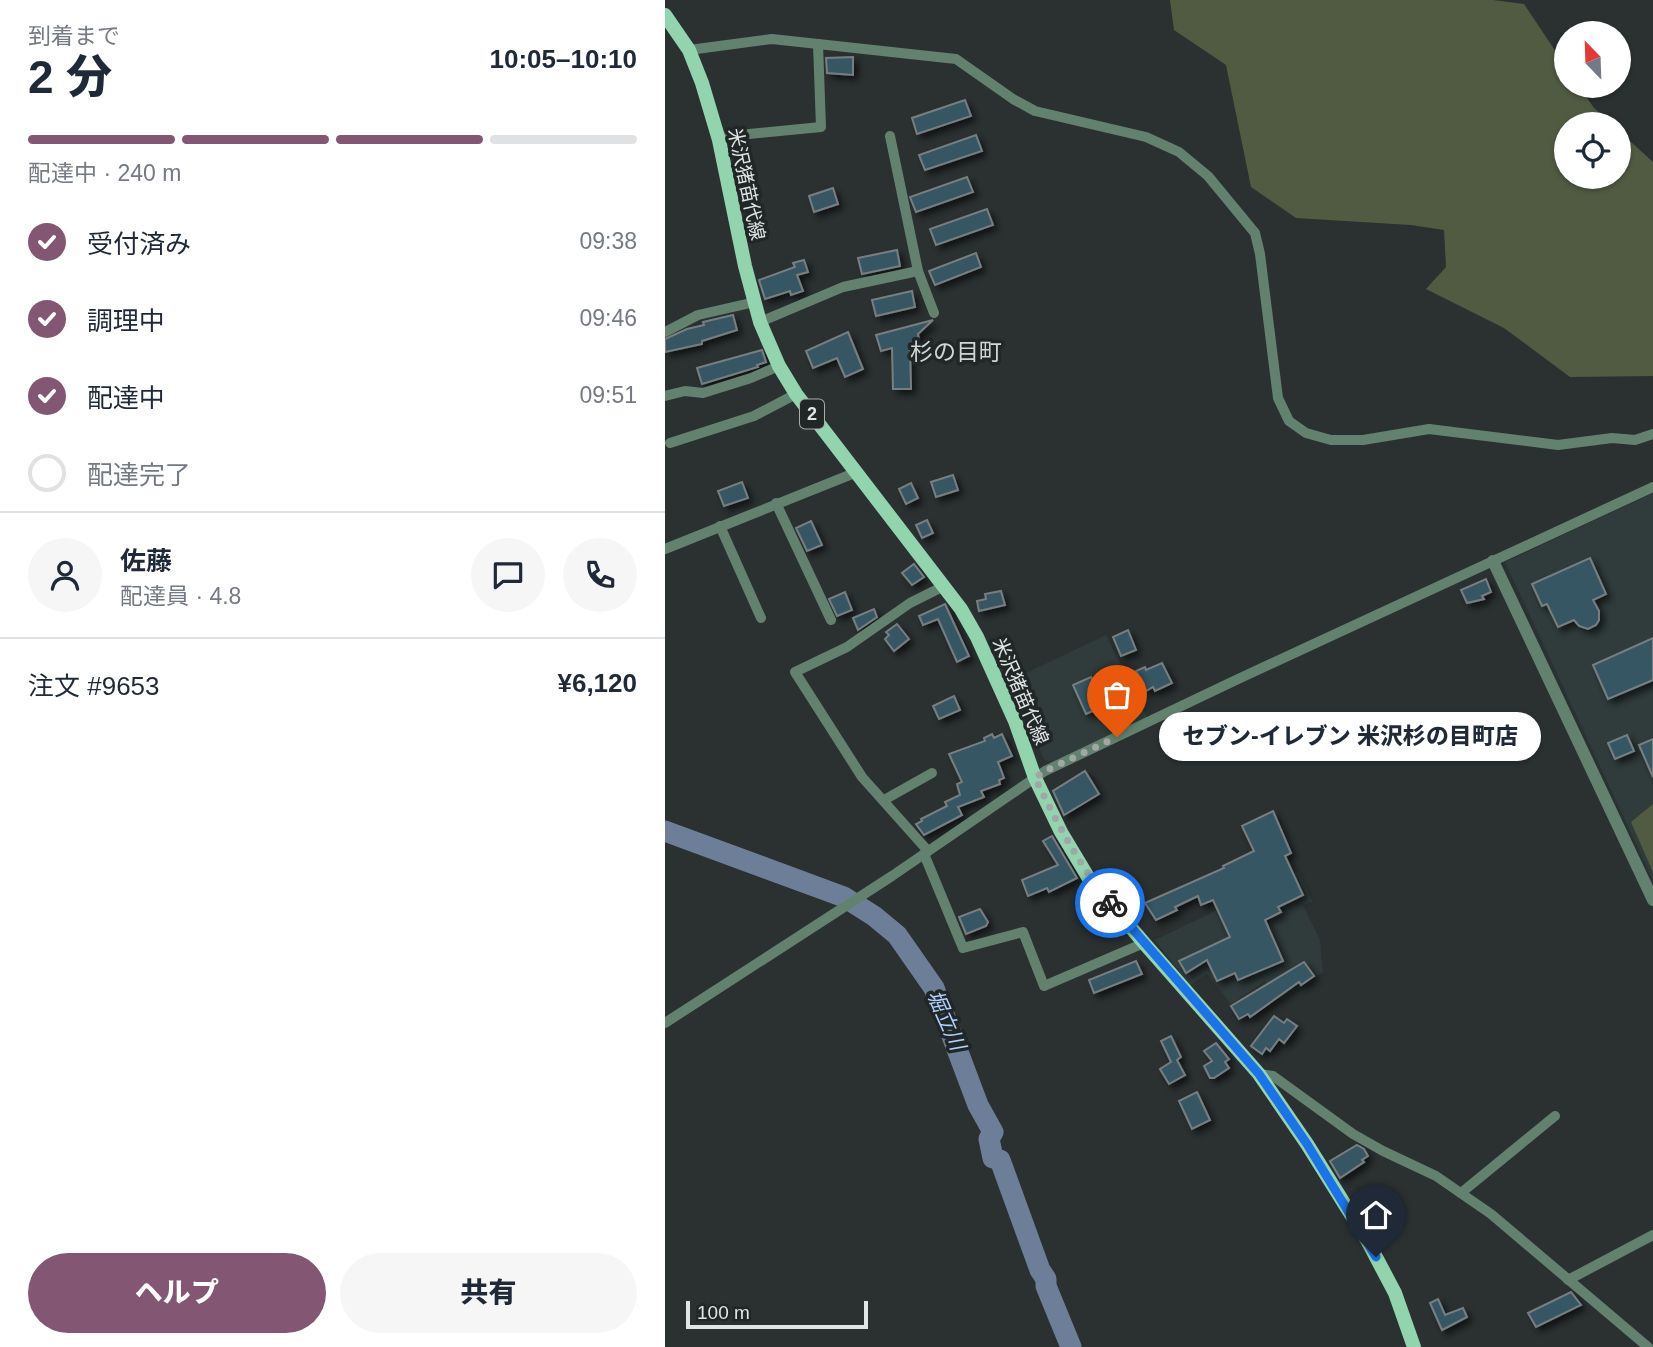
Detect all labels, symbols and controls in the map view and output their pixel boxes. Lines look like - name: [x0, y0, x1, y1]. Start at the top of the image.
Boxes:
- north arrow: [1554, 21, 1631, 98]
- map controls: [1554, 21, 1631, 189]
- text: 到着まで: [28, 23, 120, 49]
- text: 10:05–10:10: [490, 44, 637, 74]
- text: 2 分: [28, 51, 112, 103]
- button: locate: [1554, 112, 1631, 189]
- street label: 米沢猪苗代線: [724, 126, 769, 242]
- text: 配達中 · 240 m: [28, 160, 181, 186]
- icon: check: [28, 223, 66, 261]
- text: 09:38: [579, 228, 637, 254]
- text: 受付済み: [87, 229, 191, 259]
- icon: check: [28, 300, 66, 338]
- text: 09:46: [579, 305, 637, 331]
- text: 調理中: [87, 306, 165, 336]
- district label: 杉の目町: [910, 339, 1002, 365]
- icon: check: [28, 377, 66, 415]
- text: 09:51: [579, 382, 637, 408]
- text: 配達中: [87, 383, 165, 413]
- road number: 2: [800, 400, 824, 428]
- text: 配達完了: [87, 460, 191, 490]
- button: person: [28, 538, 102, 612]
- button: chat: [471, 538, 545, 612]
- button: phone: [563, 538, 637, 612]
- text: 佐藤: [120, 546, 172, 576]
- text: 配達員 · 4.8: [120, 583, 241, 609]
- street label: 米沢猪苗代線: [989, 635, 1052, 748]
- pin: [1087, 665, 1147, 737]
- text: ¥6,120: [557, 668, 637, 698]
- text: 注文 #9653: [28, 671, 160, 701]
- icon: bag: [1098, 676, 1136, 714]
- callout: セブン-イレブン 米沢杉の目町店: [1159, 712, 1541, 762]
- text: セブン-イレブン 米沢杉の目町店: [1182, 723, 1518, 749]
- courier: [1075, 868, 1145, 938]
- icon: bike: [1091, 884, 1129, 922]
- water label: 堀立川: [923, 986, 971, 1055]
- pin: [1346, 1185, 1406, 1257]
- icon: home: [1357, 1196, 1395, 1234]
- button: ヘルプ: [28, 1253, 326, 1333]
- button: 共有: [340, 1253, 637, 1333]
- scale bar: [686, 1298, 868, 1330]
- text: 100 m: [697, 1302, 750, 1323]

